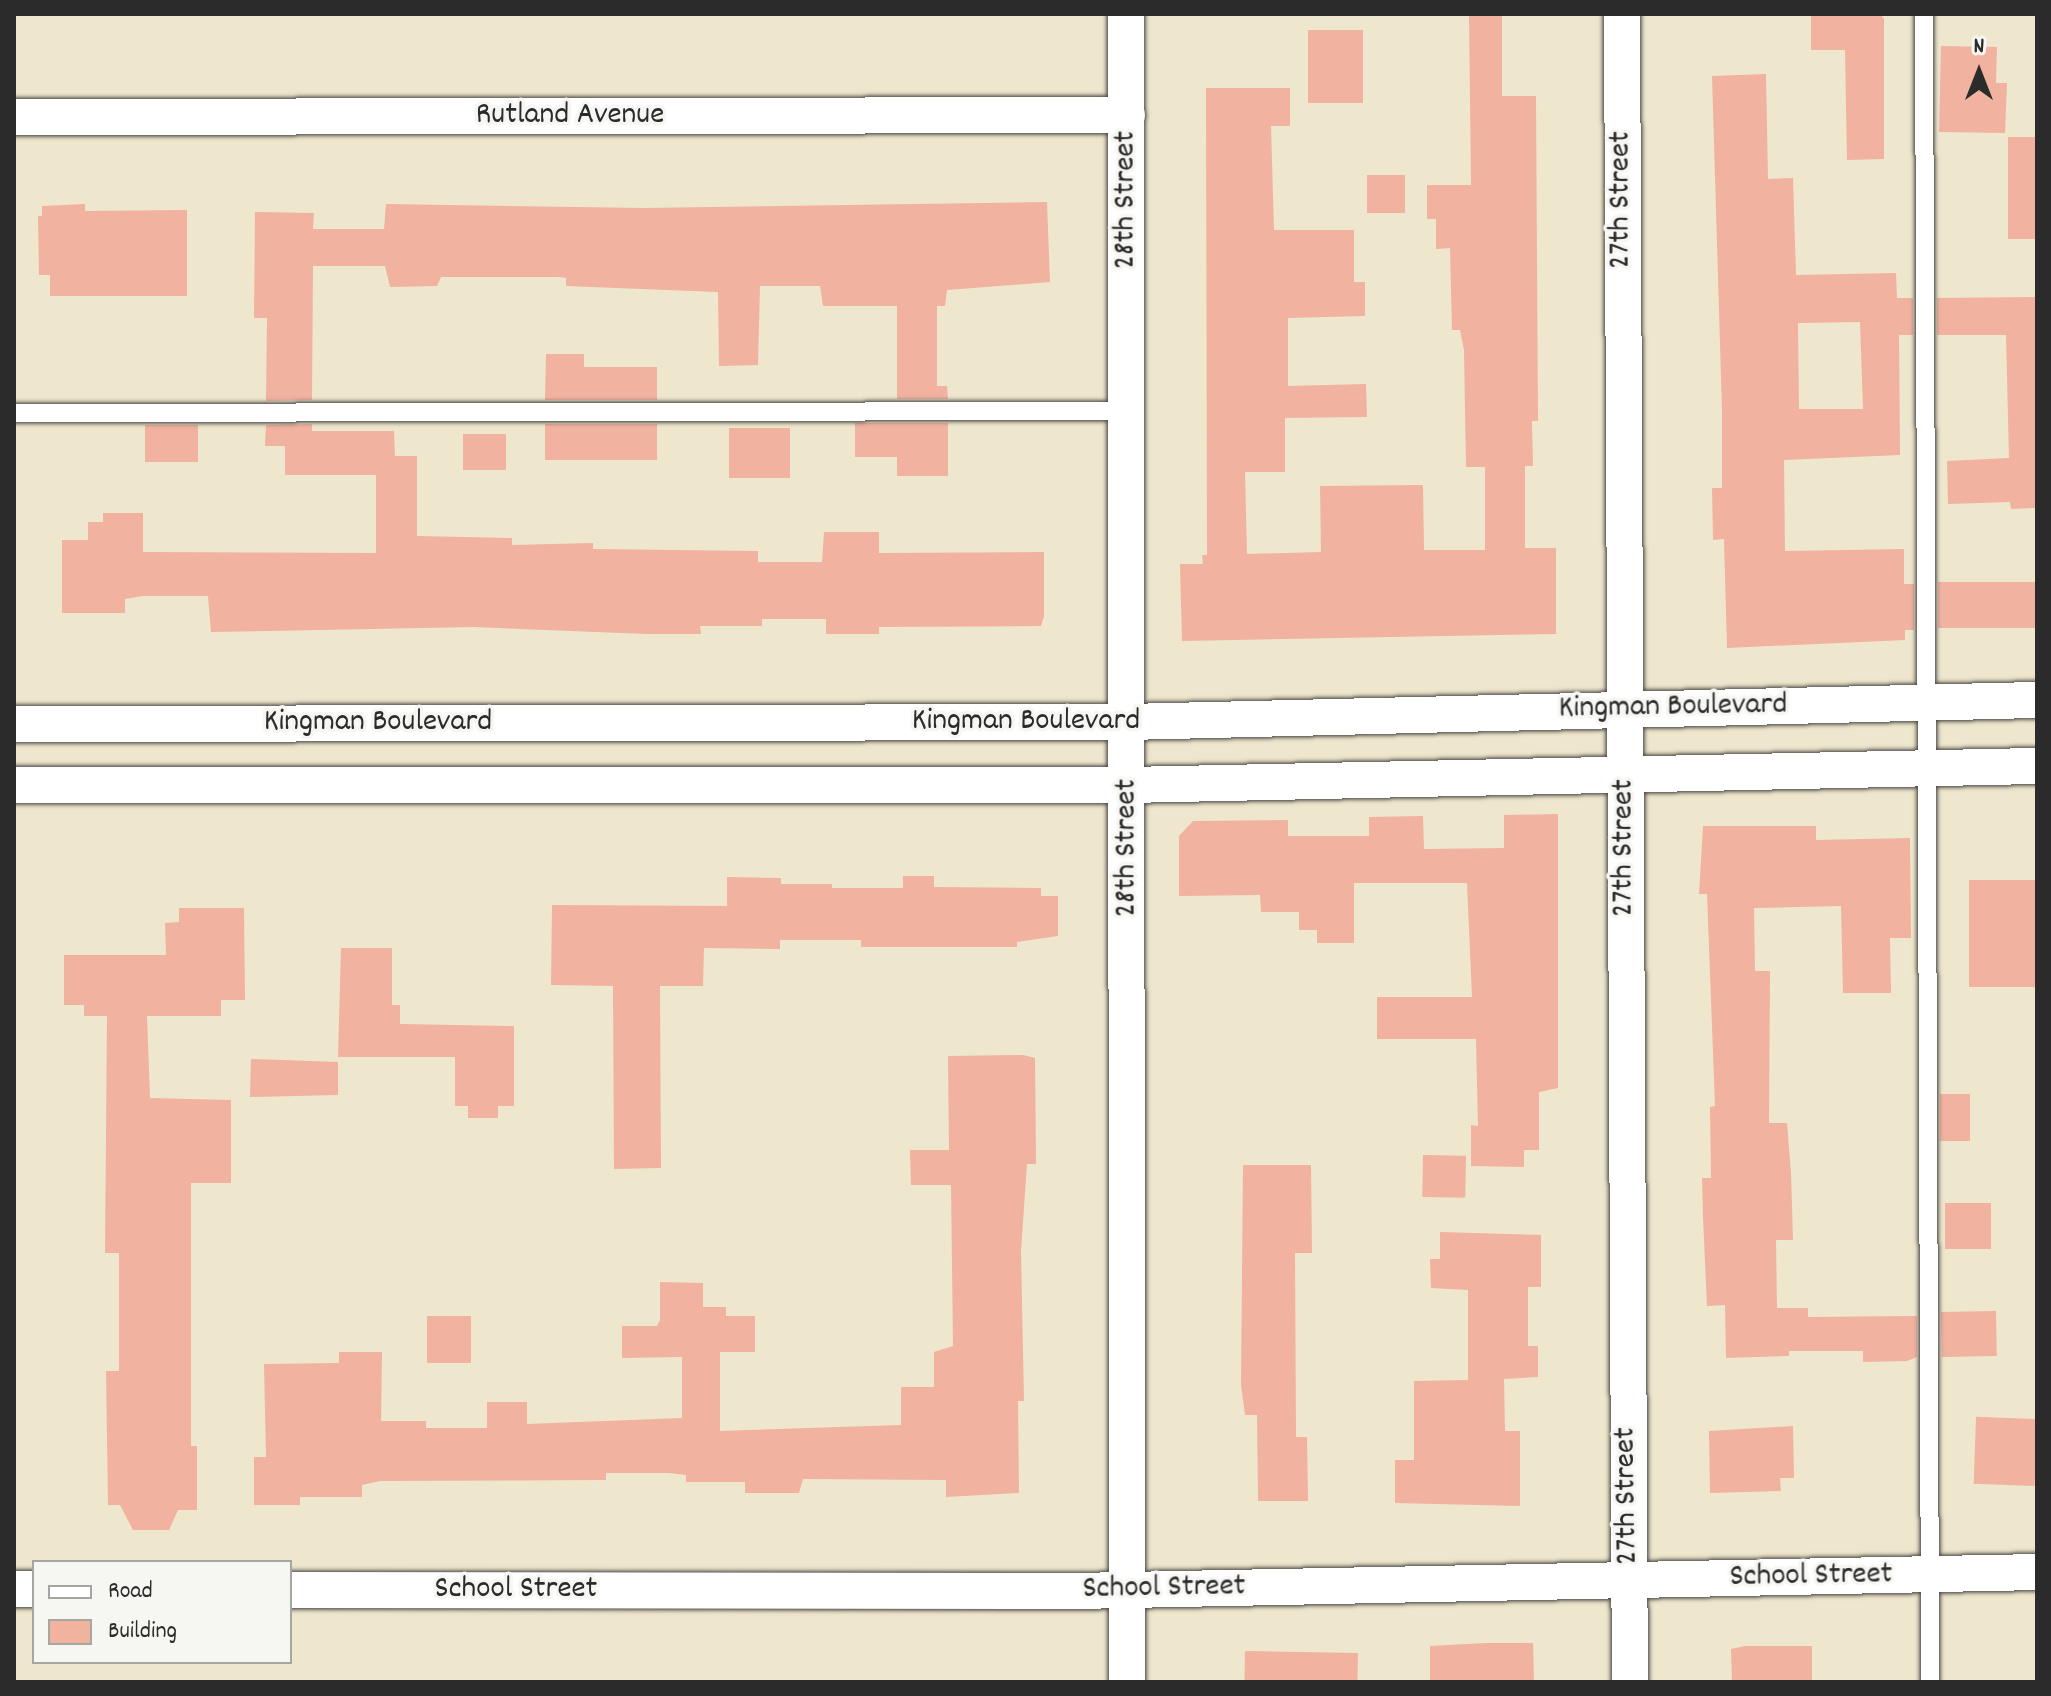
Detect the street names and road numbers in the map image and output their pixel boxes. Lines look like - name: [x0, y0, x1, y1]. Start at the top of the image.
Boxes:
- street label: Rutland Avenue: [476, 97, 664, 135]
- street label: 28th Street: [1108, 131, 1146, 269]
- street label: 27th Street: [1603, 131, 1641, 269]
- street label: Kingman Boulevard: [1558, 687, 1788, 729]
- street label: Kingman Boulevard: [912, 703, 1140, 741]
- street label: Kingman Boulevard: [264, 704, 492, 742]
- street label: 28th Street: [1109, 779, 1147, 917]
- street label: 27th Street: [1606, 779, 1644, 917]
- street label: 27th Street: [1608, 1427, 1648, 1565]
- street label: School Street: [1729, 1556, 1893, 1598]
- street label: School Street: [1082, 1568, 1246, 1610]
- street label: School Street: [435, 1571, 597, 1609]

